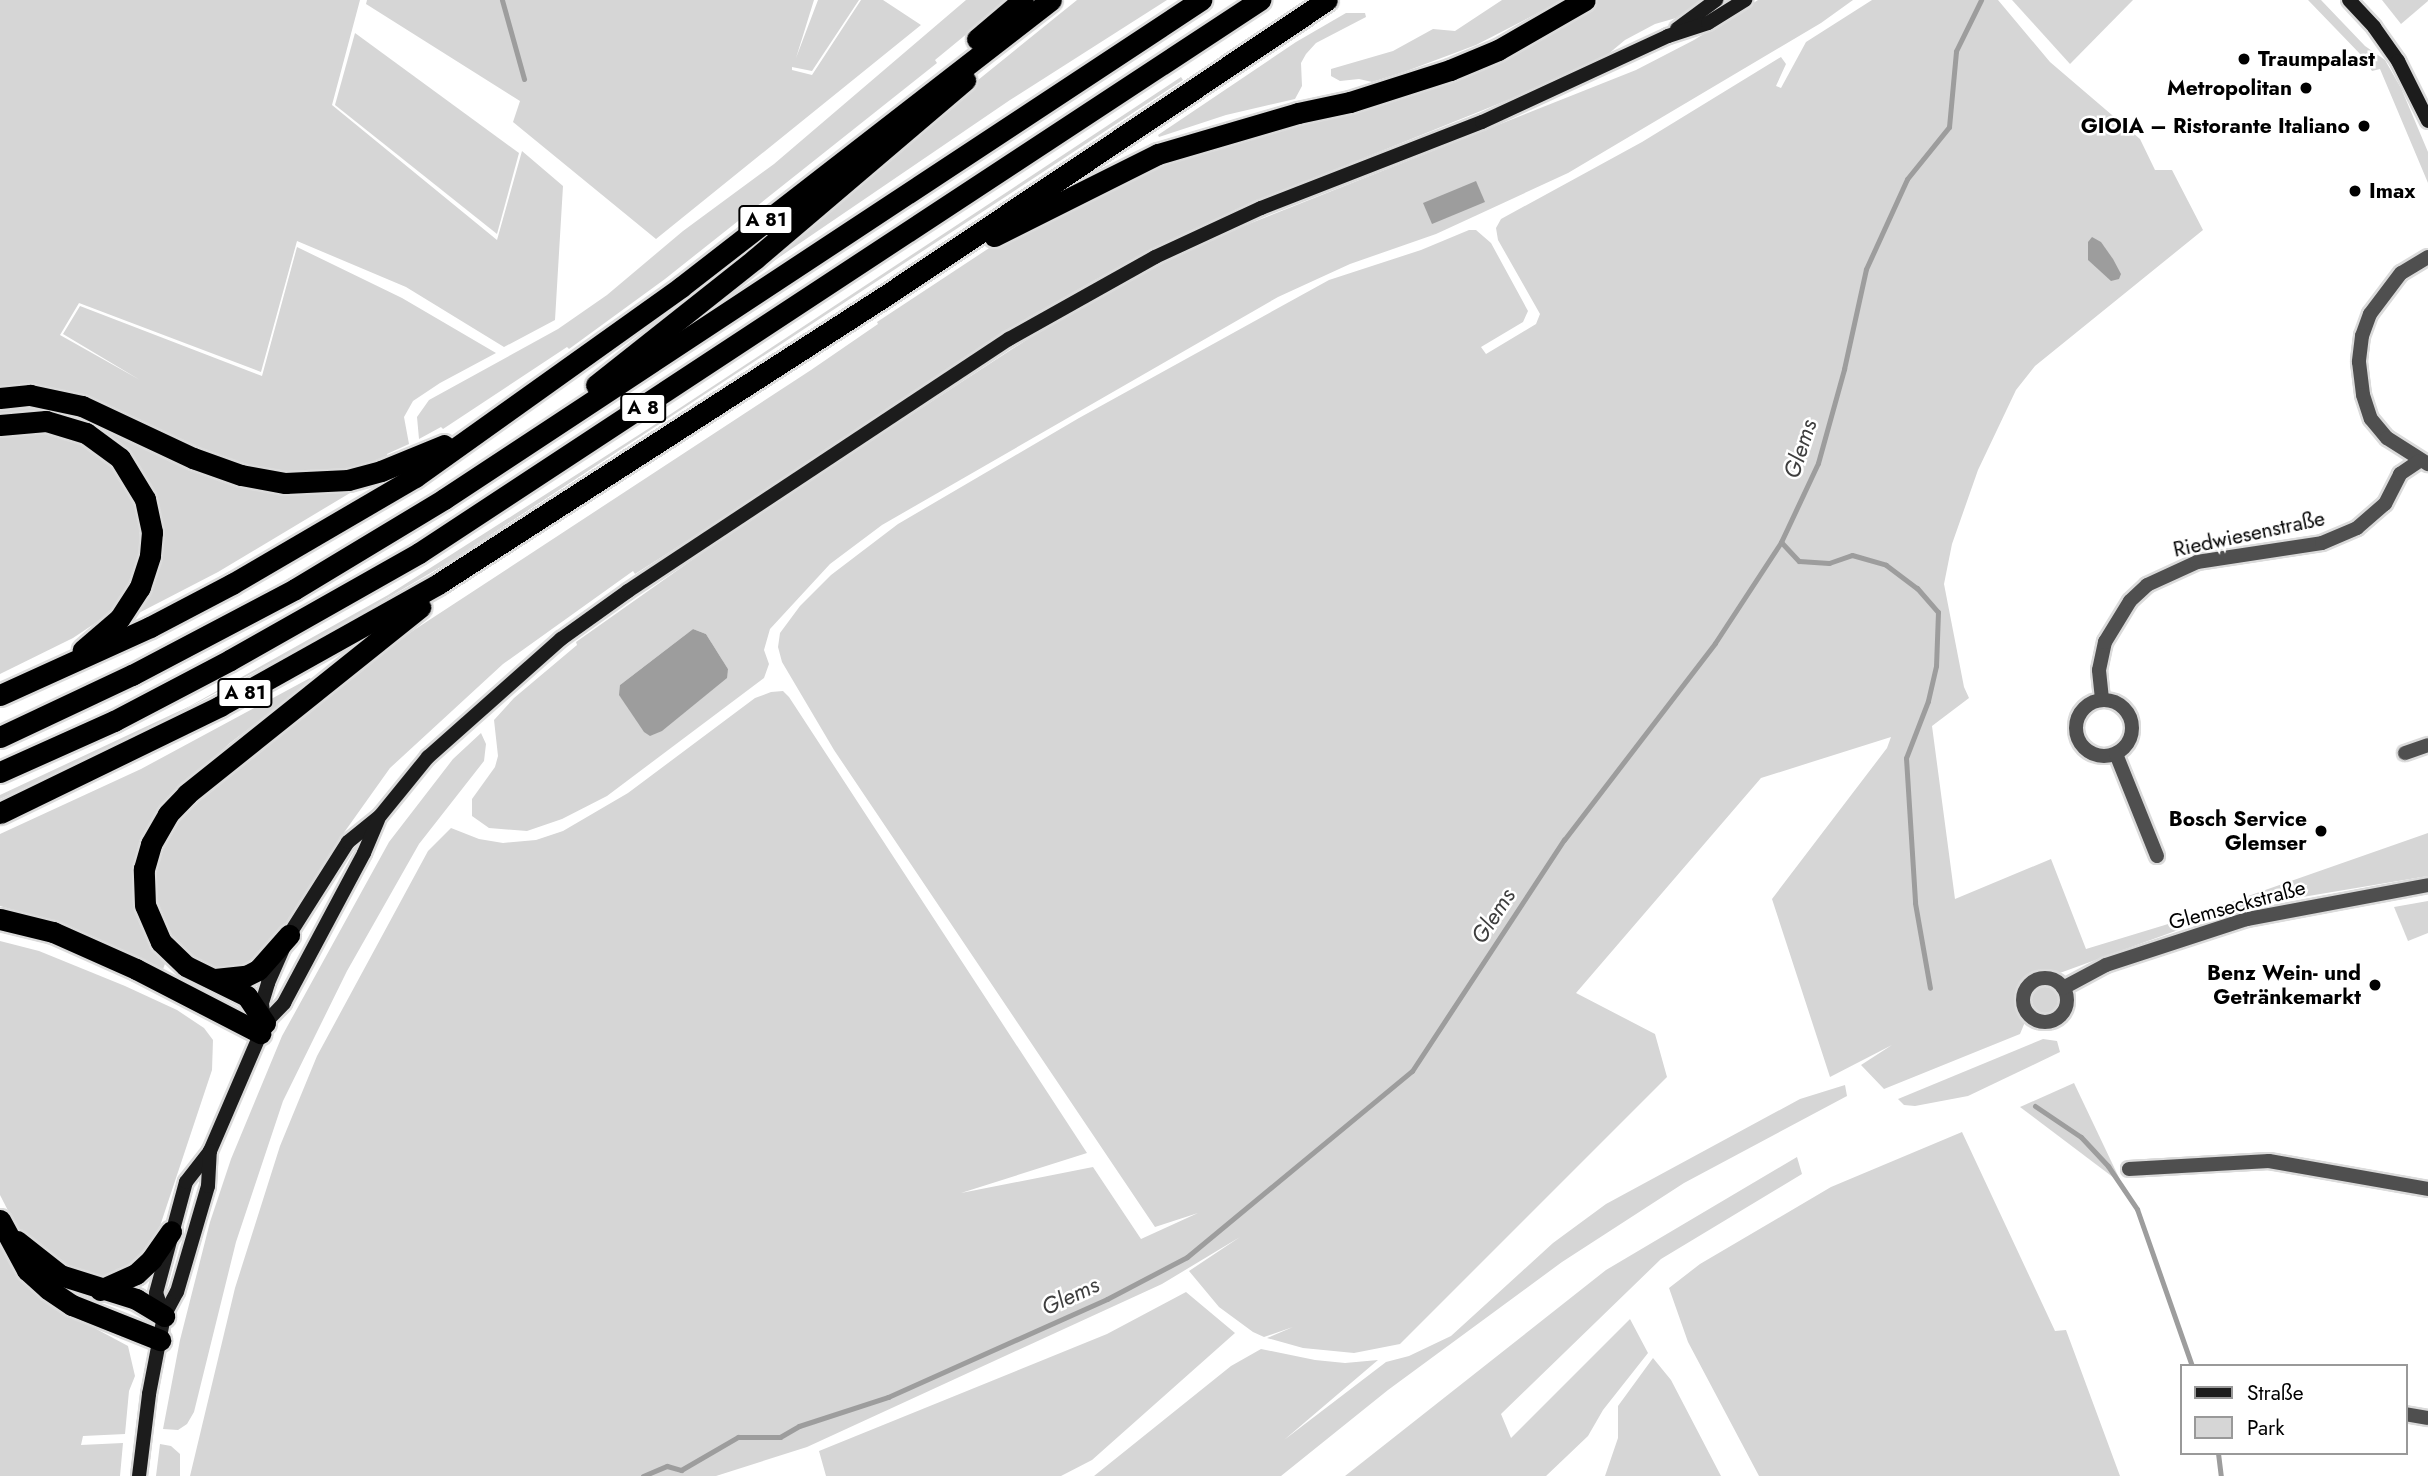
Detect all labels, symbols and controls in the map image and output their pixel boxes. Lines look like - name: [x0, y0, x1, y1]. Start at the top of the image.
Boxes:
- place label: Traumpalast: [2258, 46, 2375, 72]
- marker: Traumpalast: [2236, 51, 2252, 67]
- place label: Metropolitan: [2167, 75, 2292, 101]
- marker: Metropolitan: [2298, 80, 2314, 96]
- place label: GIOIA – Ristorante Italiano: [2081, 113, 2350, 139]
- marker: GIOIA – Ristorante Italiano: [2356, 118, 2372, 134]
- place label: Imax: [2369, 178, 2415, 204]
- marker: Imax: [2347, 183, 2363, 199]
- road number: A 81: [738, 204, 794, 235]
- road number: A 8: [618, 392, 668, 424]
- water label: Glems: [1778, 416, 1822, 482]
- street label: Riedwiesenstraße: [2171, 506, 2327, 562]
- road number: A 81: [217, 678, 273, 708]
- place label: Bosch Service Glemser: [2169, 806, 2307, 856]
- marker: Bosch Service Glemser: [2313, 823, 2329, 839]
- street label: Glemseckstraße: [2166, 875, 2308, 935]
- water label: Glems: [1465, 883, 1521, 949]
- place label: Benz Wein- und Getränkemarkt: [2207, 960, 2361, 1010]
- marker: Benz Wein- und Getränkemarkt: [2367, 977, 2383, 993]
- water label: Glems: [1037, 1271, 1103, 1321]
- legend: [2180, 1364, 2407, 1455]
- text: Straße: [2247, 1378, 2304, 1408]
- text: Park: [2247, 1413, 2284, 1443]

